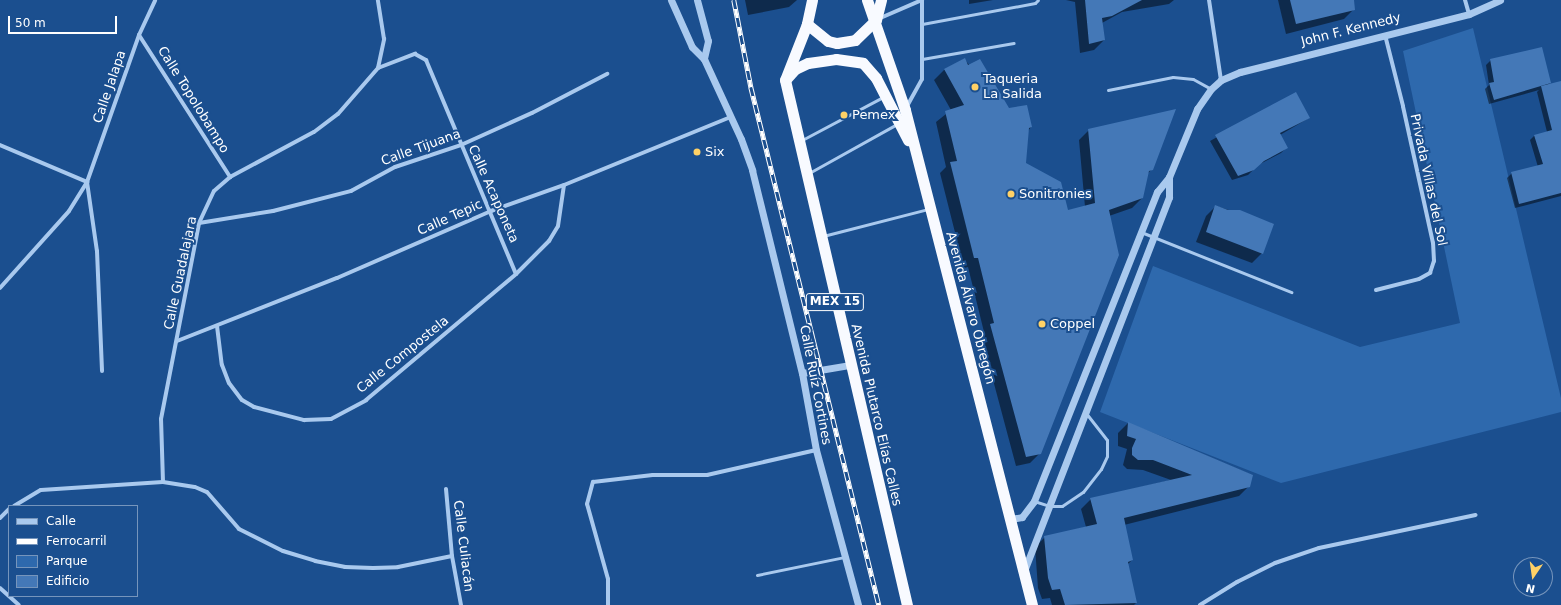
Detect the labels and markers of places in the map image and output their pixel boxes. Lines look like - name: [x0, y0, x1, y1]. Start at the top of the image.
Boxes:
- place label: Taqueria La Salida: [983, 72, 1042, 103]
- marker: Taqueria La Salida: [970, 82, 980, 92]
- place label: Pemex: [852, 107, 896, 123]
- marker: Pemex: [839, 110, 849, 120]
- place label: Six: [705, 144, 725, 160]
- marker: Six: [692, 147, 702, 157]
- place label: Sonitronies: [1019, 186, 1092, 202]
- marker: Sonitronies: [1006, 189, 1016, 199]
- place label: Coppel: [1050, 316, 1095, 332]
- marker: Coppel: [1037, 319, 1047, 329]

